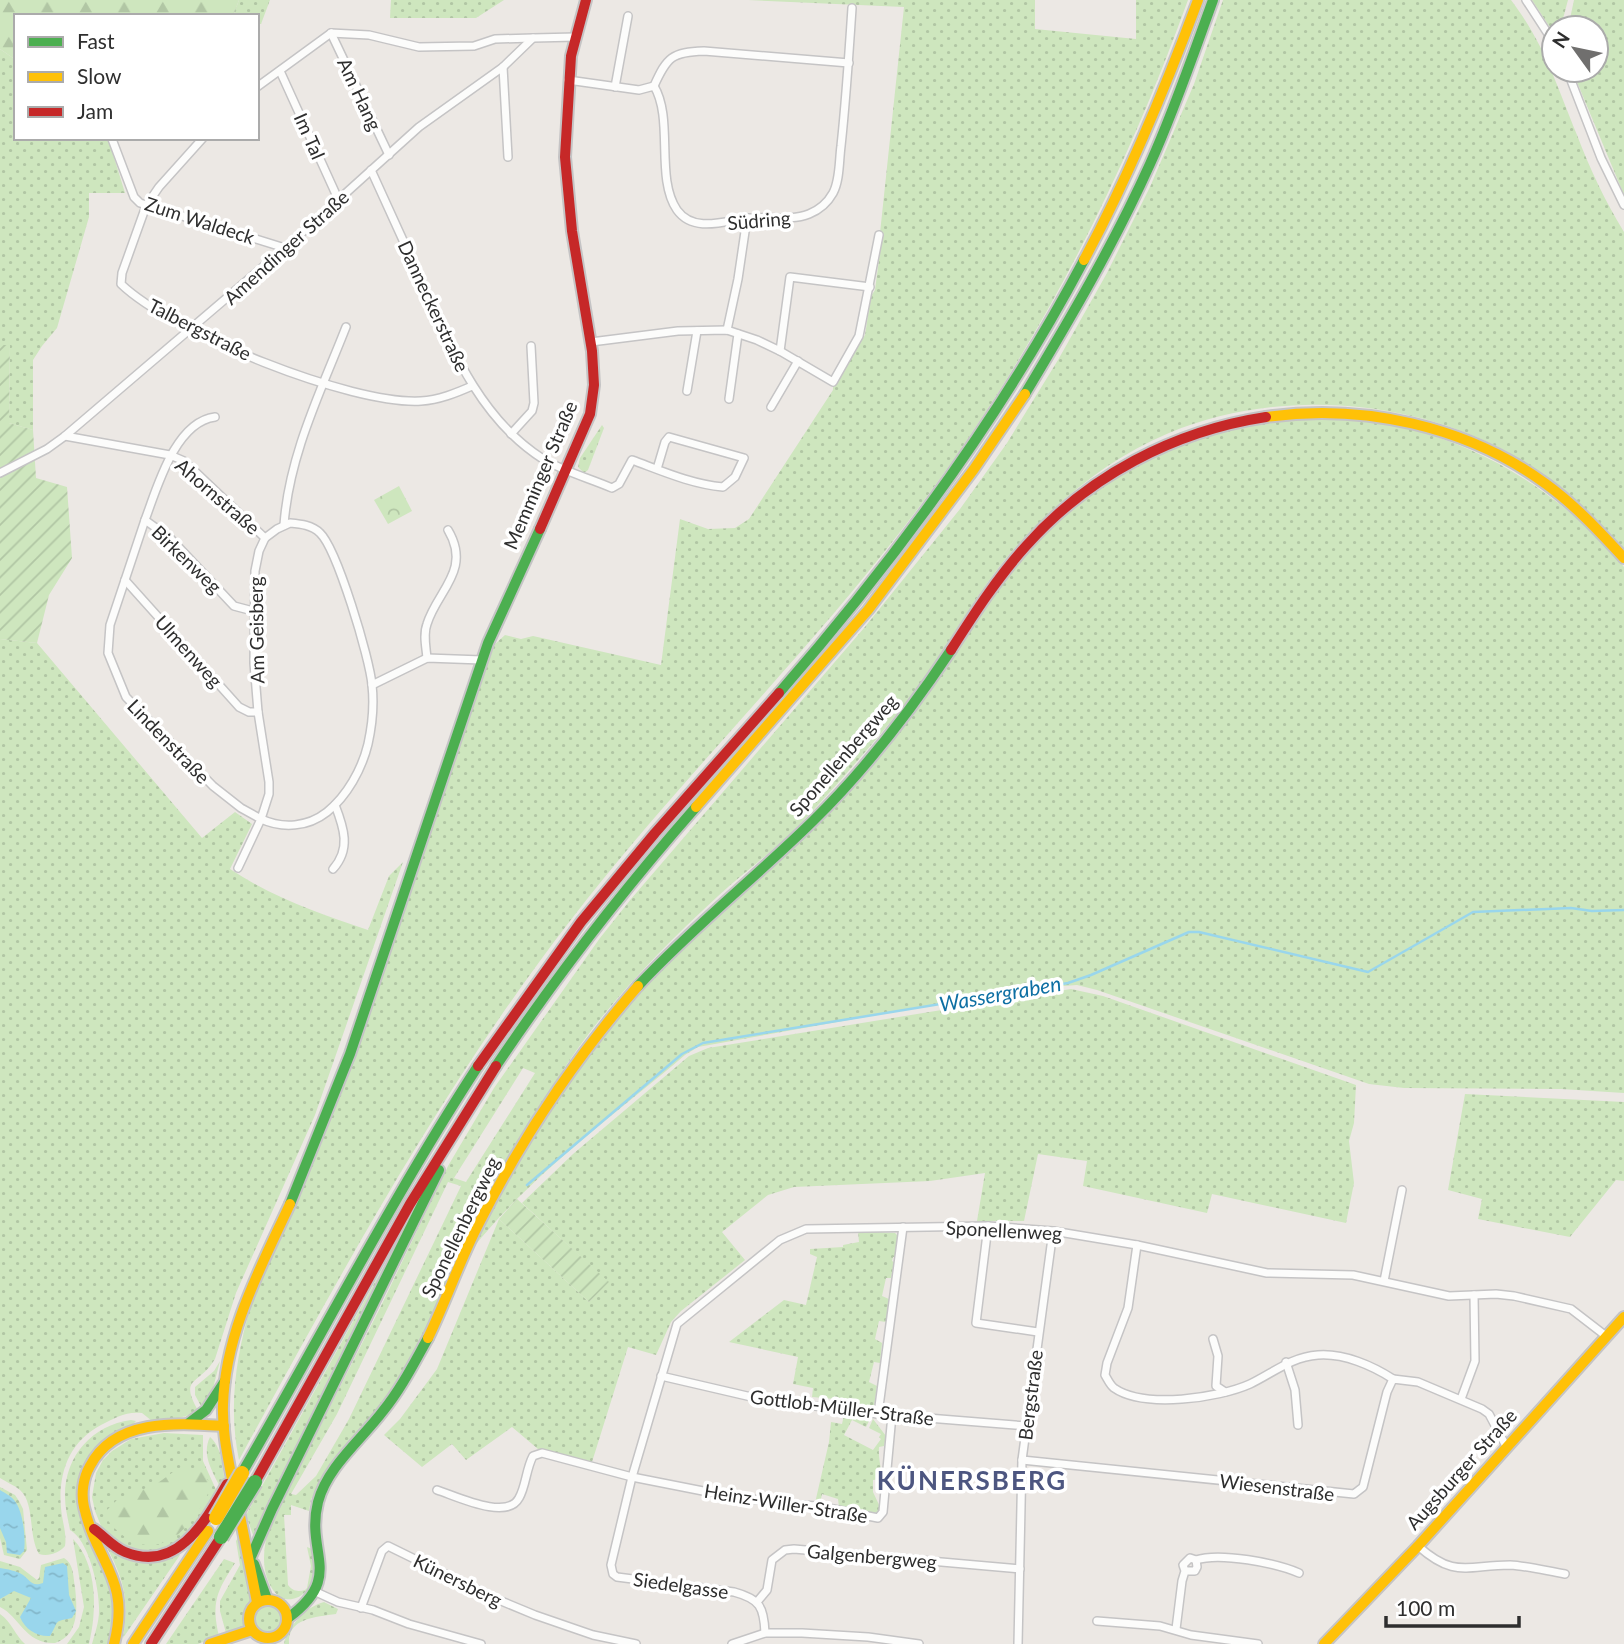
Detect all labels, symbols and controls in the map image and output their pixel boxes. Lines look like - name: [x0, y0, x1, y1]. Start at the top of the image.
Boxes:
- legend: [14, 14, 259, 140]
- north arrow: [1540, 14, 1610, 84]
- text: N: [1547, 27, 1574, 52]
- text: Fast: [77, 28, 115, 53]
- street label: Am Hang: [333, 54, 387, 134]
- text: Slow: [77, 63, 122, 88]
- text: Jam: [77, 98, 113, 123]
- street label: Im Tal: [290, 109, 330, 163]
- street label: Amendinger Straße: [219, 185, 353, 309]
- street label: Zum Waldeck: [142, 191, 258, 249]
- street label: Südring: [726, 206, 792, 234]
- street label: Danneckerstraße: [394, 237, 474, 375]
- street label: Talbergstraße: [145, 293, 255, 365]
- street label: Memminger Straße: [498, 397, 582, 553]
- street label: Ahornstraße: [171, 453, 265, 539]
- street label: Birkenweg: [147, 520, 227, 598]
- street label: Am Geisberg: [244, 576, 268, 684]
- street label: Ulmenweg: [151, 610, 227, 692]
- street label: Sponellenbergweg: [784, 689, 902, 821]
- street label: Lindenstraße: [123, 694, 215, 788]
- water label: Wassergraben: [937, 970, 1063, 1016]
- street label: Sponellenbergweg: [416, 1153, 504, 1301]
- street label: Sponellenweg: [945, 1215, 1063, 1245]
- street label: Bergstraße: [1013, 1348, 1047, 1442]
- street label: Gottlob-Müller-Straße: [749, 1384, 935, 1430]
- street label: Augsburger Straße: [1401, 1404, 1521, 1534]
- district label: KÜNERSBERG: [877, 1464, 1067, 1496]
- street label: Wiesenstraße: [1218, 1469, 1336, 1505]
- street label: Heinz-Willer-Straße: [703, 1479, 869, 1527]
- street label: Galgenbergweg: [806, 1539, 938, 1573]
- street label: Künersberg: [410, 1549, 506, 1611]
- street label: Siedelgasse: [632, 1567, 730, 1603]
- scale bar: [1386, 1584, 1519, 1628]
- text: 100 m: [1396, 1595, 1455, 1620]

